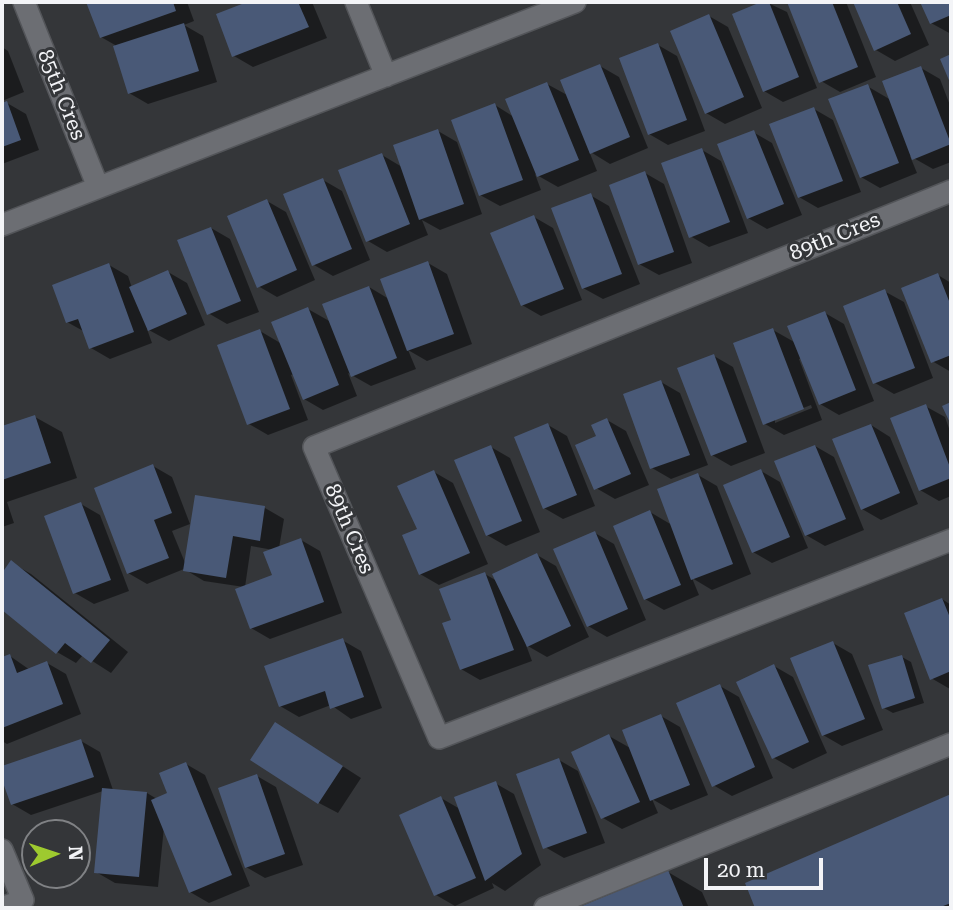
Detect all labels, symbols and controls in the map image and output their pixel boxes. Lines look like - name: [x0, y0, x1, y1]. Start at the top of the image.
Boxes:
- street label: 85th Cres: [31, 46, 91, 144]
- street label: 89th Cres: [786, 207, 884, 267]
- street label: 89th Cres: [319, 480, 379, 578]
- north arrow: [21, 819, 91, 889]
- scale bar: [708, 844, 827, 888]
- text: N: [64, 846, 87, 861]
- text: 20 m: [717, 858, 765, 882]

